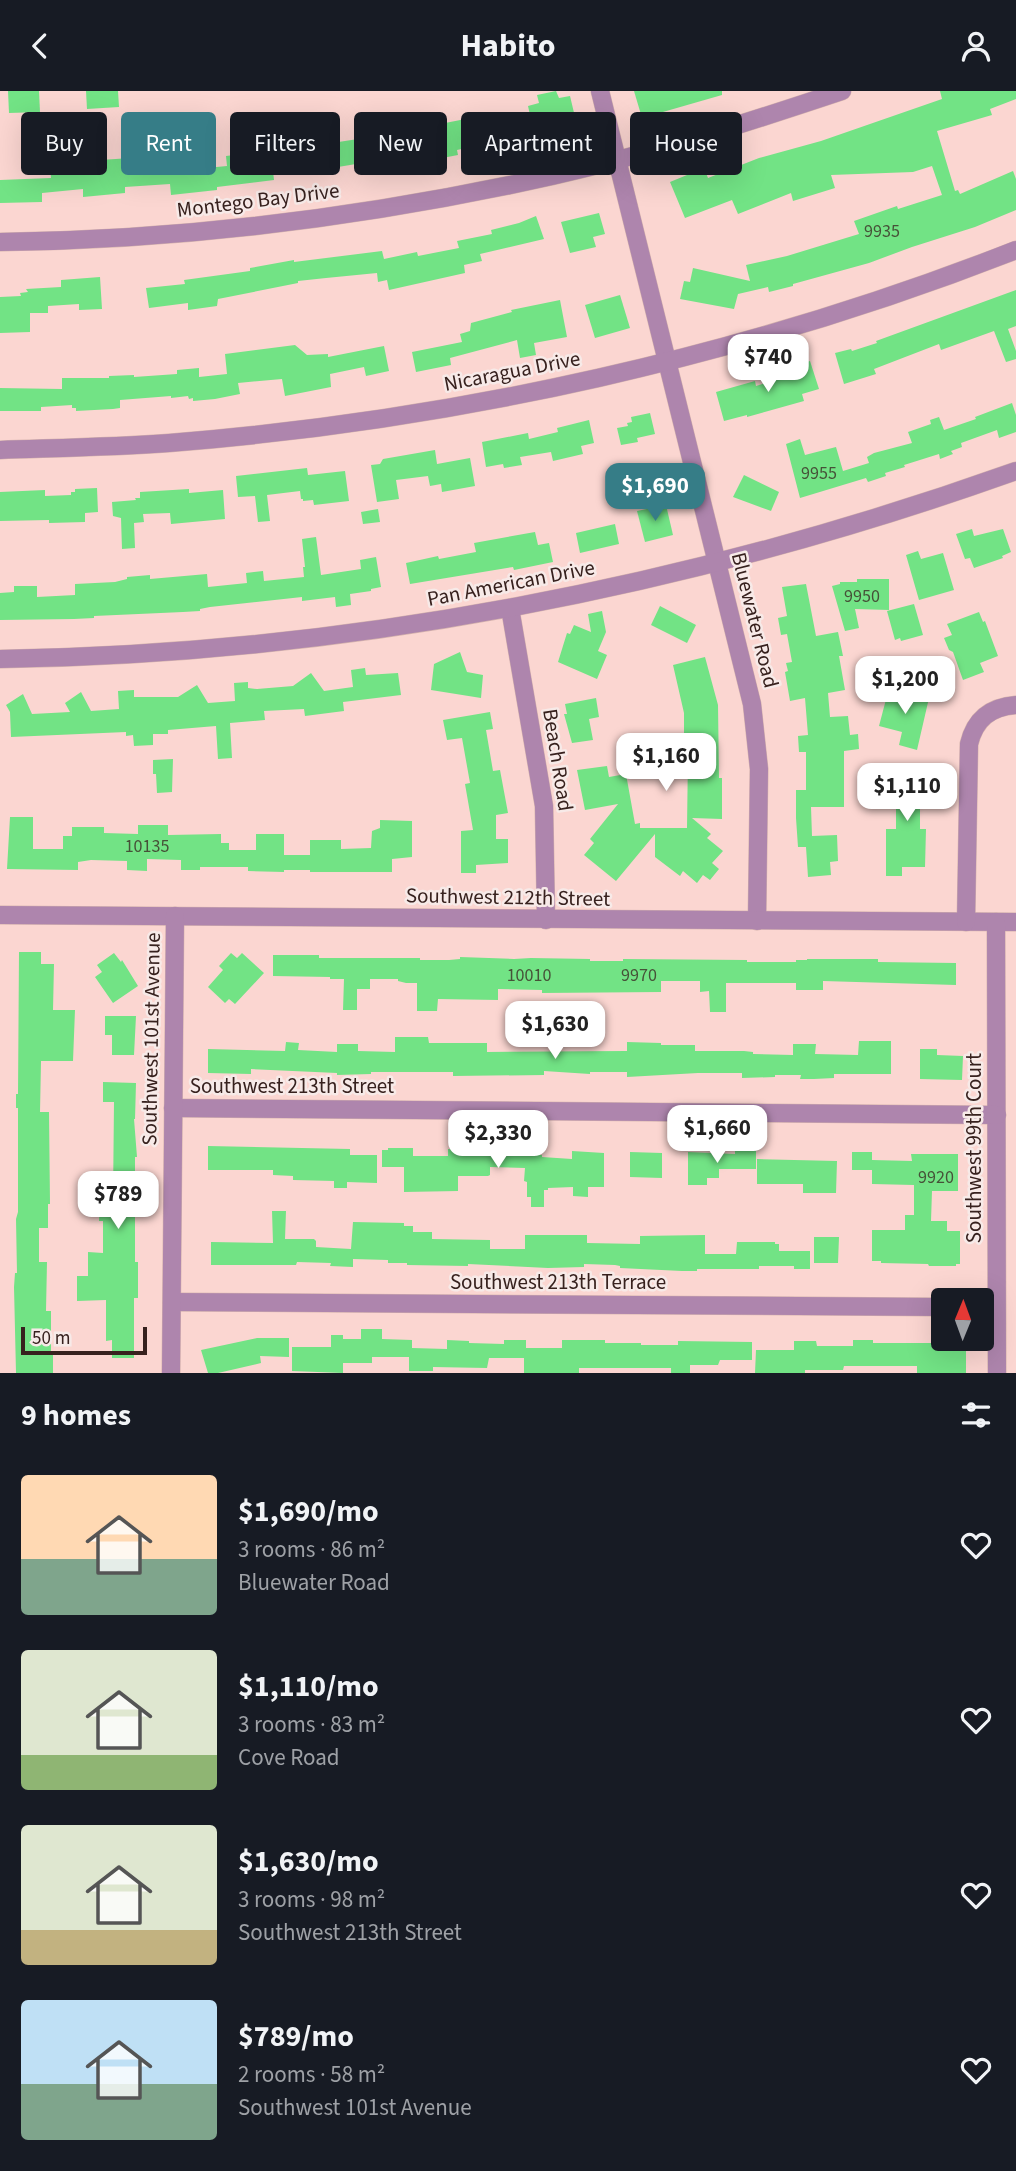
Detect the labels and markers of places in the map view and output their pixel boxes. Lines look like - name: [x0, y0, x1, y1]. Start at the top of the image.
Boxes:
- pin: $740: [727, 335, 809, 394]
- pin: $1,690: [598, 463, 712, 523]
- pin: $1,200: [848, 657, 962, 716]
- pin: $1,160: [609, 733, 723, 793]
- pin: $1,110: [850, 763, 964, 823]
- pin: $1,630: [498, 1002, 612, 1061]
- pin: $1,660: [660, 1105, 774, 1165]
- pin: $2,330: [441, 1111, 555, 1170]
- pin: $789: [77, 1171, 159, 1231]

